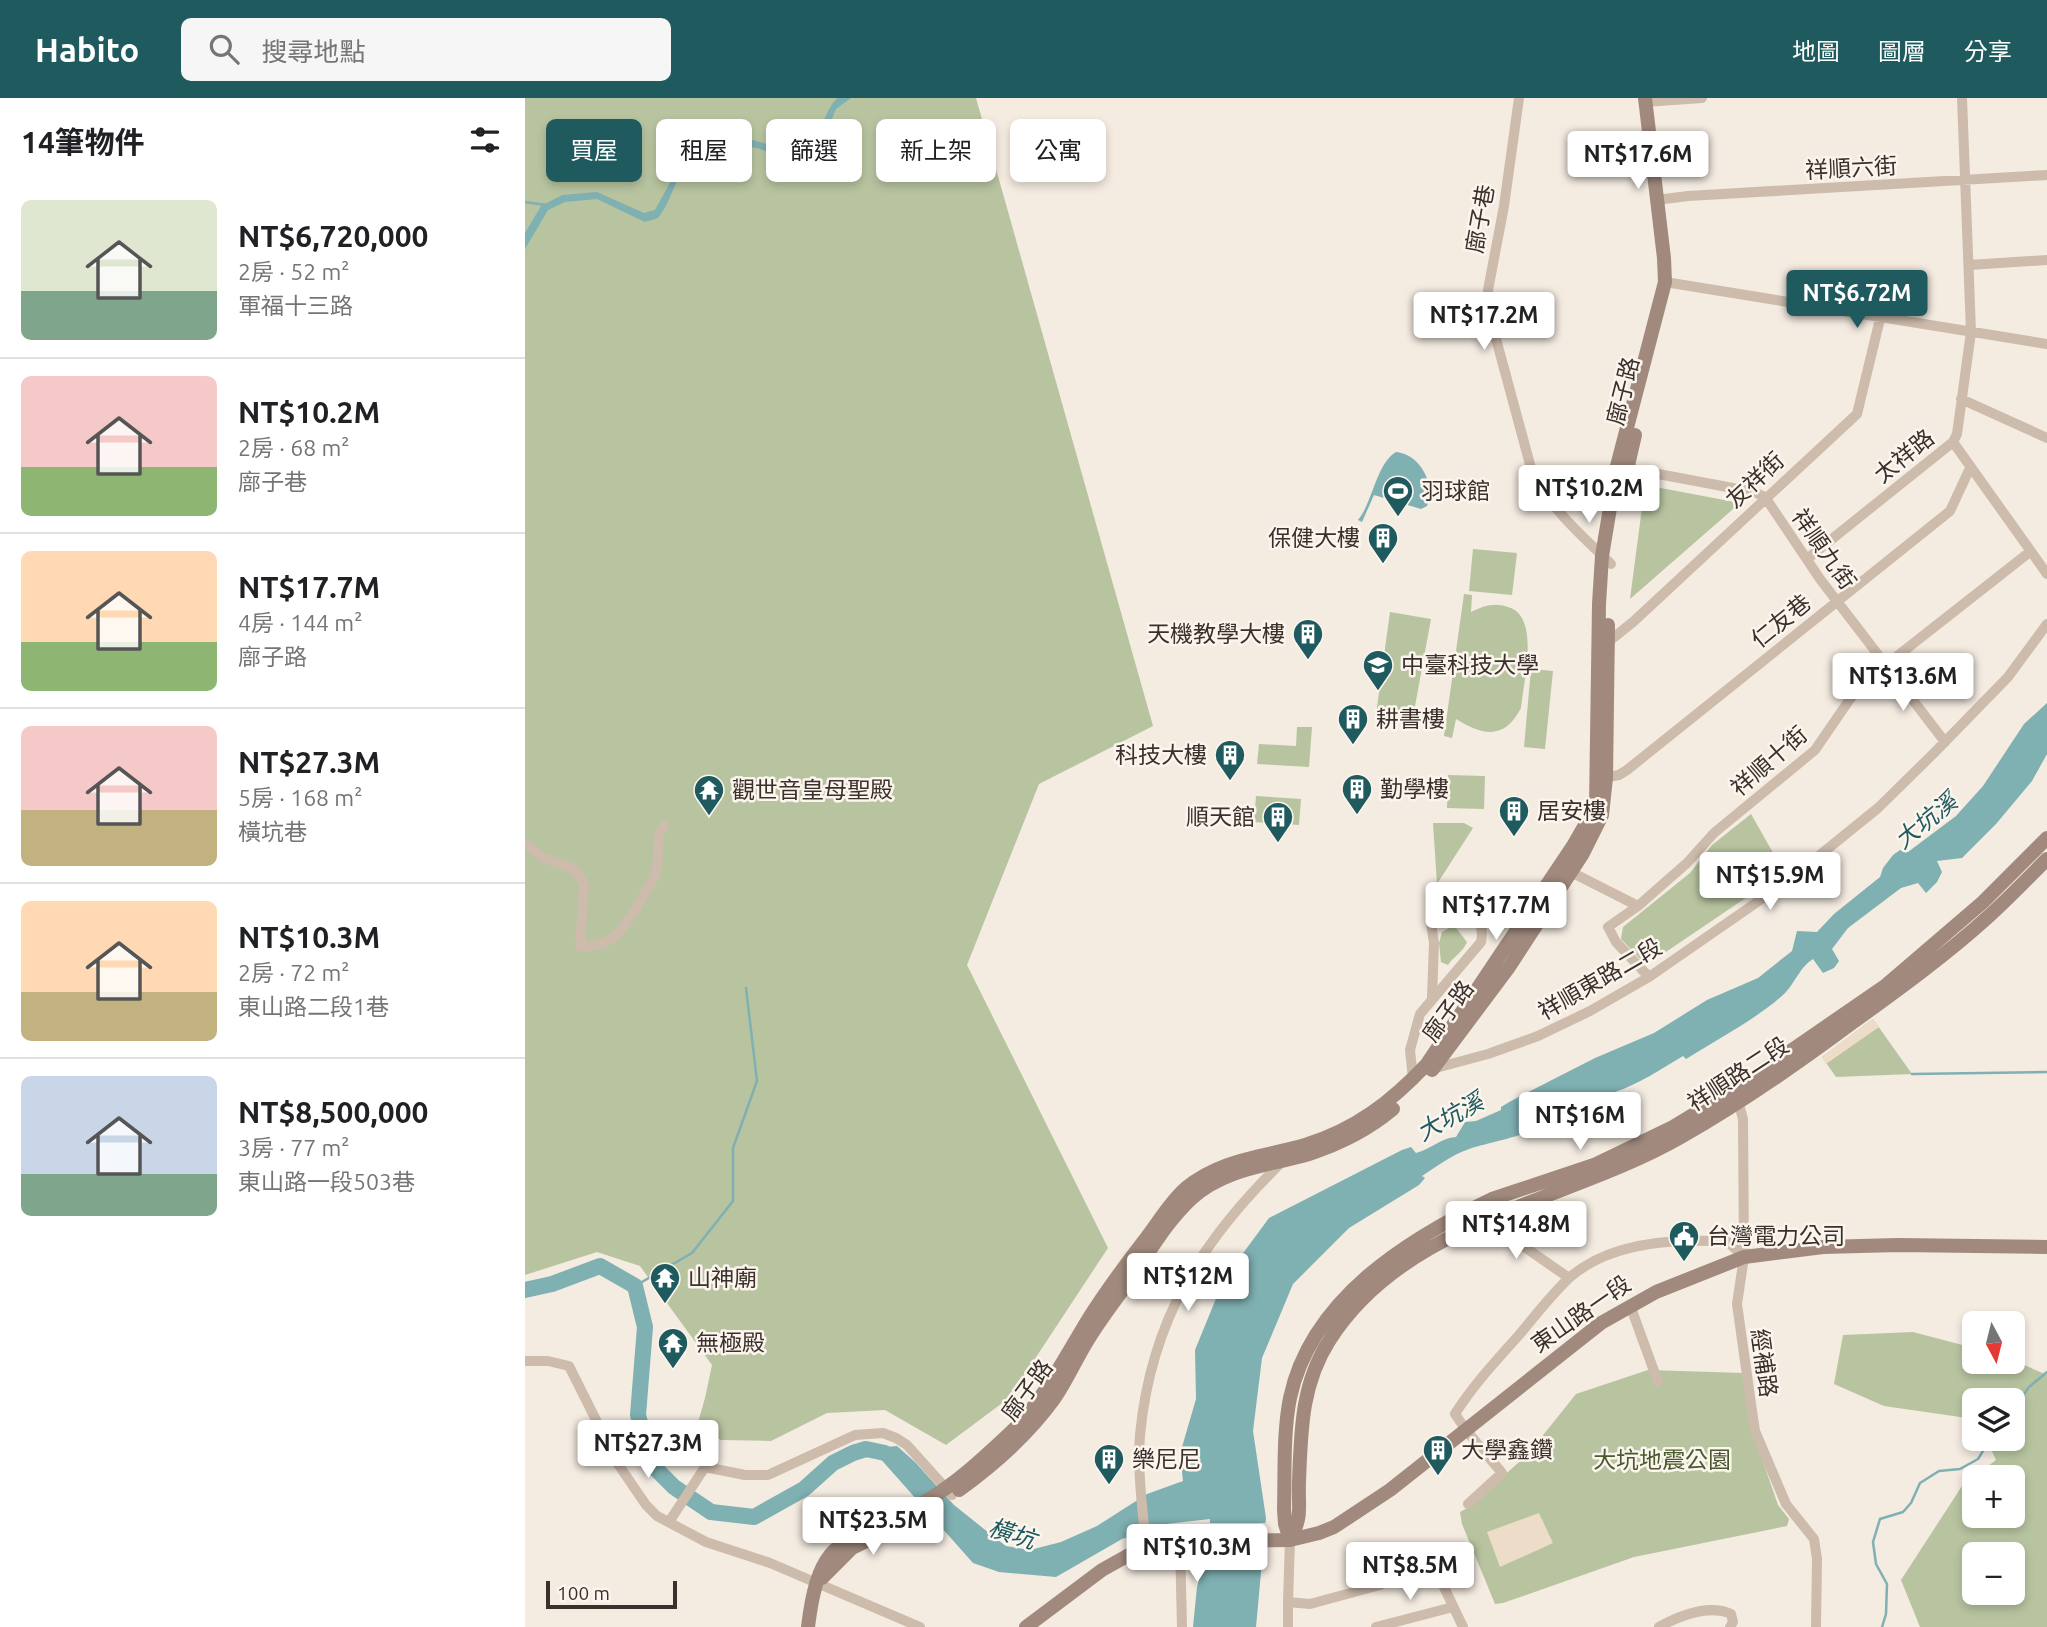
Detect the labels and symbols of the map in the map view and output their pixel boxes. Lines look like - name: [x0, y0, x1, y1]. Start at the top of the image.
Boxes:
- pin: NT$17.6M: [1566, 132, 1710, 191]
- street label: 祥順六街: [1804, 153, 1898, 182]
- street label: 廍子巷: [1461, 183, 1498, 255]
- pin: NT$6.72M: [1785, 271, 1929, 330]
- pin: NT$17.2M: [1412, 292, 1556, 352]
- street label: 廍子路: [1602, 354, 1643, 427]
- street label: 太祥路: [1869, 424, 1938, 487]
- street label: 友祥街: [1721, 447, 1788, 512]
- pin: NT$10.2M: [1517, 466, 1661, 525]
- sports icon: 羽球館: [1381, 474, 1415, 518]
- place label: 羽球館: [1421, 478, 1490, 503]
- street label: 祥順九街: [1788, 504, 1861, 594]
- building icon: 保健大樓: [1366, 521, 1400, 565]
- place label: 保健大樓: [1268, 525, 1360, 550]
- street label: 仁友巷: [1746, 589, 1815, 652]
- building icon: 天機教學大樓: [1291, 617, 1325, 661]
- place label: 天機教學大樓: [1147, 621, 1285, 646]
- school or university icon: 中臺科技大學: [1361, 648, 1395, 692]
- place label: 中臺科技大學: [1401, 652, 1539, 677]
- pin: NT$13.6M: [1831, 654, 1975, 713]
- building icon: 耕書樓: [1336, 702, 1370, 746]
- place label: 耕書樓: [1376, 706, 1445, 731]
- street label: 祥順十街: [1726, 721, 1812, 800]
- building icon: 科技大樓: [1213, 738, 1247, 782]
- place label: 科技大樓: [1115, 742, 1207, 767]
- building icon: 勤學樓: [1340, 772, 1374, 816]
- temple icon: 觀世音皇母聖殿: [692, 773, 726, 817]
- place label: 勤學樓: [1380, 776, 1449, 801]
- place label: 觀世音皇母聖殿: [732, 777, 893, 802]
- water label: 大坑溪: [1889, 786, 1964, 854]
- building icon: 居安樓: [1497, 794, 1531, 838]
- place label: 居安樓: [1537, 798, 1606, 823]
- building icon: 順天館: [1261, 800, 1295, 844]
- place label: 順天館: [1186, 804, 1255, 829]
- pin: NT$15.9M: [1698, 852, 1842, 912]
- pin: NT$17.7M: [1424, 882, 1568, 942]
- street label: 祥順東路二段: [1534, 933, 1666, 1024]
- street label: 廍子路: [1417, 975, 1478, 1046]
- street label: 祥順路二段: [1683, 1032, 1793, 1115]
- water label: 大坑溪: [1412, 1086, 1490, 1146]
- pin: NT$16M: [1523, 1093, 1637, 1152]
- pin: NT$14.8M: [1444, 1202, 1588, 1261]
- public building icon: 台灣電力公司: [1667, 1219, 1701, 1263]
- place label: 台灣電力公司: [1707, 1223, 1845, 1248]
- pin: NT$12M: [1131, 1254, 1245, 1313]
- temple icon: 山神廟: [648, 1261, 682, 1305]
- place label: 山神廟: [688, 1265, 757, 1290]
- street label: 東山路一段: [1526, 1270, 1635, 1357]
- north arrow: [1962, 1311, 2025, 1374]
- temple icon: 無極殿: [656, 1326, 690, 1370]
- street label: 經補路: [1747, 1327, 1782, 1399]
- place label: 無極殿: [696, 1330, 765, 1355]
- street label: 廍子路: [996, 1354, 1057, 1425]
- pin: NT$27.3M: [576, 1420, 720, 1480]
- building icon: 大學鑫鑽: [1421, 1433, 1455, 1477]
- place label: 大學鑫鑽: [1461, 1437, 1553, 1462]
- building icon: 樂尼尼: [1092, 1442, 1126, 1486]
- place label: 樂尼尼: [1132, 1446, 1201, 1471]
- park label: 大坑地震公園: [1593, 1447, 1731, 1472]
- pin: NT$23.5M: [801, 1498, 945, 1557]
- water label: 橫坑: [985, 1513, 1042, 1555]
- pin: NT$10.3M: [1125, 1524, 1269, 1584]
- pin: NT$8.5M: [1345, 1542, 1475, 1602]
- scale bar: [546, 1578, 677, 1610]

